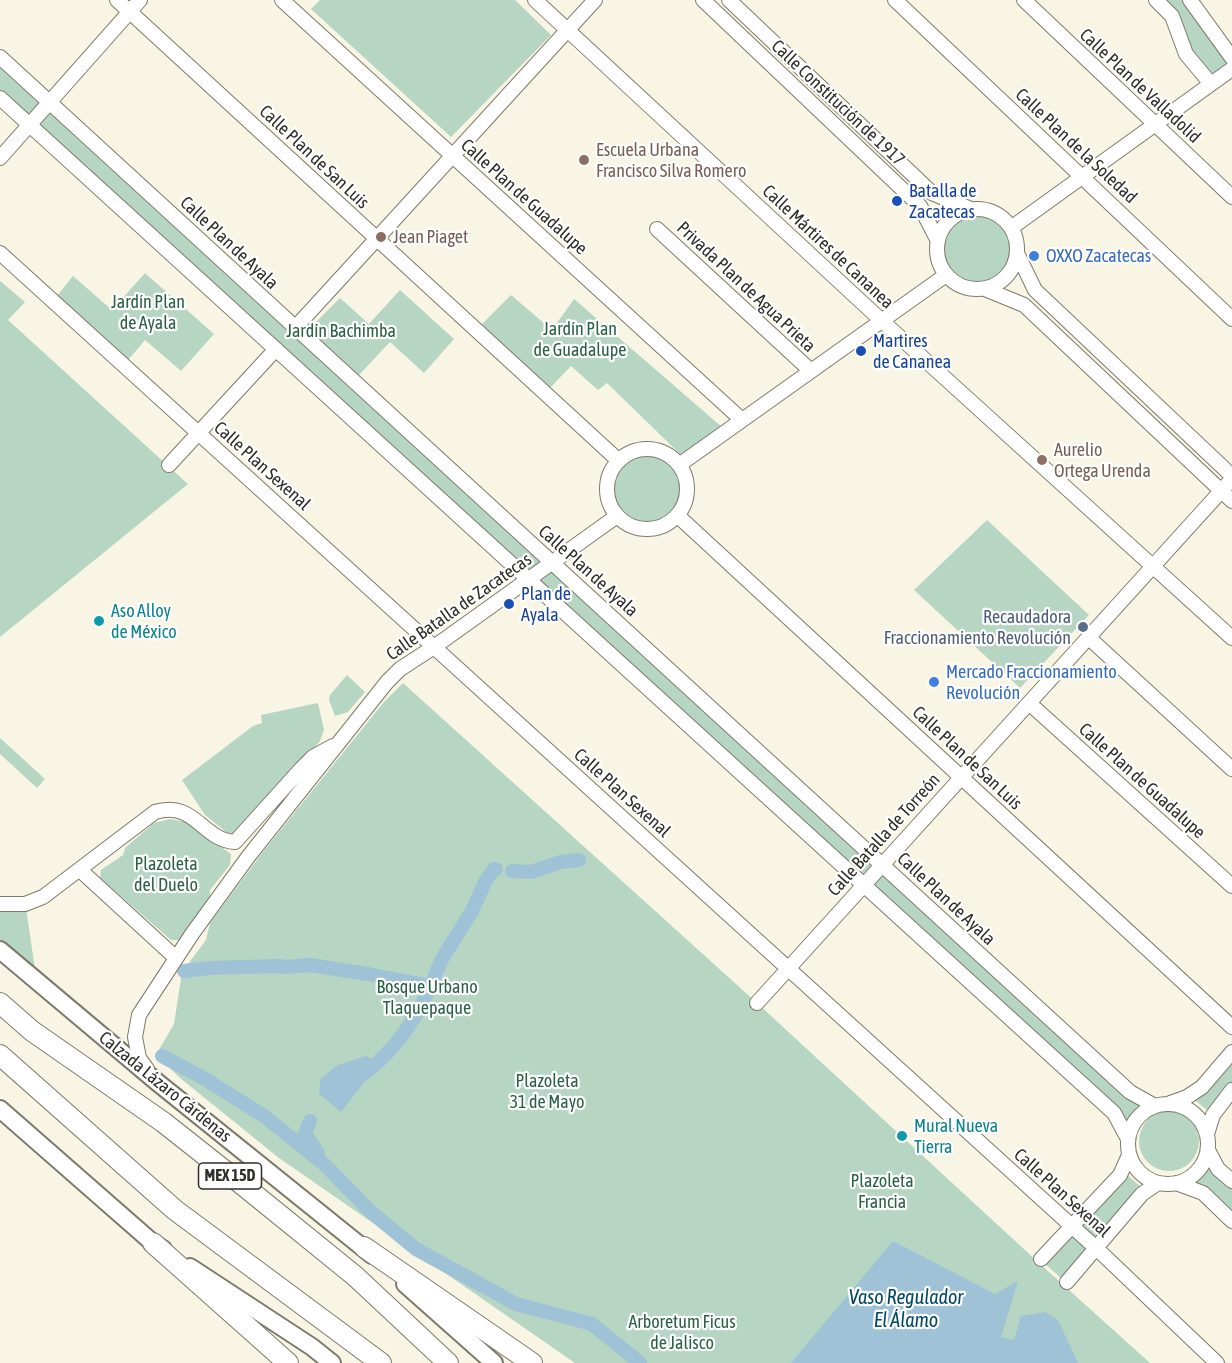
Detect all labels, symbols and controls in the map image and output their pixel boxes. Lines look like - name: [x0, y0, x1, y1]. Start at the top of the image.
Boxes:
- street label: Calle Plan de Valladolid: [1075, 24, 1205, 148]
- street label: Calle Constitución de 1917: [767, 36, 909, 170]
- street label: Calle Plan de la Soledad: [1011, 84, 1141, 208]
- street label: Calle Plan de San Luis: [255, 101, 373, 213]
- street label: Calle Plan de Guadalupe: [456, 135, 592, 259]
- place label: Escuela Urbana Francisco Silva Romero: [596, 139, 746, 182]
- marker: Escuela Urbana Francisco Silva Romero: [577, 153, 591, 167]
- place label: Batalla de Zacatecas: [909, 180, 977, 222]
- street label: Calle Mártires de Cananea: [758, 181, 898, 313]
- street label: Calle Plan de Ayala: [175, 192, 283, 294]
- marker: Batalla de Zacatecas: [890, 194, 904, 208]
- street label: Privada Plan de Agua Prieta: [672, 217, 820, 357]
- place label: Jean Piaget: [393, 226, 468, 248]
- marker: Jean Piaget: [374, 230, 388, 244]
- place label: OXXO Zacatecas: [1046, 245, 1151, 267]
- marker: OXXO Zacatecas: [1027, 249, 1041, 263]
- park label: Jardín Plan de Ayala: [111, 291, 185, 334]
- park label: Jardín Plan de Guadalupe: [534, 318, 626, 360]
- park label: Jardín Bachimba: [286, 320, 396, 342]
- place label: Martires de Cananea: [873, 330, 951, 372]
- marker: Martires de Cananea: [854, 344, 868, 358]
- street label: Calle Plan Sexenal: [209, 417, 315, 515]
- place label: Aurelio Ortega Urenda: [1054, 439, 1151, 482]
- marker: Aurelio Ortega Urenda: [1035, 453, 1049, 467]
- street label: Calle Plan de Ayala: [534, 521, 642, 621]
- street label: Calle Batalla de Zacatecas: [382, 549, 536, 665]
- place label: Plan de Ayala: [521, 583, 571, 626]
- marker: Plan de Ayala: [502, 597, 516, 611]
- place label: Aso Alloy de México: [111, 600, 177, 642]
- place label: Recaudadora Fraccionamiento Revolución: [884, 606, 1071, 648]
- marker: Aso Alloy de México: [92, 614, 106, 628]
- marker: Recaudadora Fraccionamiento Revolución: [1076, 620, 1090, 634]
- place label: Mercado Fraccionamiento Revolución: [946, 661, 1117, 704]
- marker: Mercado Fraccionamiento Revolución: [927, 675, 941, 689]
- street label: Calle Plan de San Luis: [908, 702, 1026, 814]
- street label: Calle Plan de Guadalupe: [1074, 719, 1210, 843]
- street label: Calle Plan Sexenal: [569, 744, 675, 842]
- street label: Calle Batalla de Torreón: [823, 769, 945, 901]
- street label: Calle Plan de Ayala: [892, 848, 1000, 950]
- park label: Plazoleta del Duelo: [134, 853, 198, 896]
- park label: Bosque Urbano Tlaquepaque: [376, 976, 478, 1018]
- street label: Calzada Lázaro Cárdenas: [95, 1027, 235, 1147]
- park label: Plazoleta 31 de Mayo: [510, 1070, 584, 1112]
- place label: Mural Nueva Tierra: [914, 1115, 998, 1158]
- marker: Mural Nueva Tierra: [895, 1129, 909, 1143]
- street label: Calle Plan Sexenal: [1009, 1144, 1115, 1242]
- road number: MEX 15D: [198, 1163, 262, 1189]
- park label: Plazoleta Francia: [850, 1170, 914, 1212]
- water label: Vaso Regulador El Álamo: [849, 1286, 963, 1333]
- park label: Arboretum Ficus de Jalisco: [628, 1311, 736, 1354]

